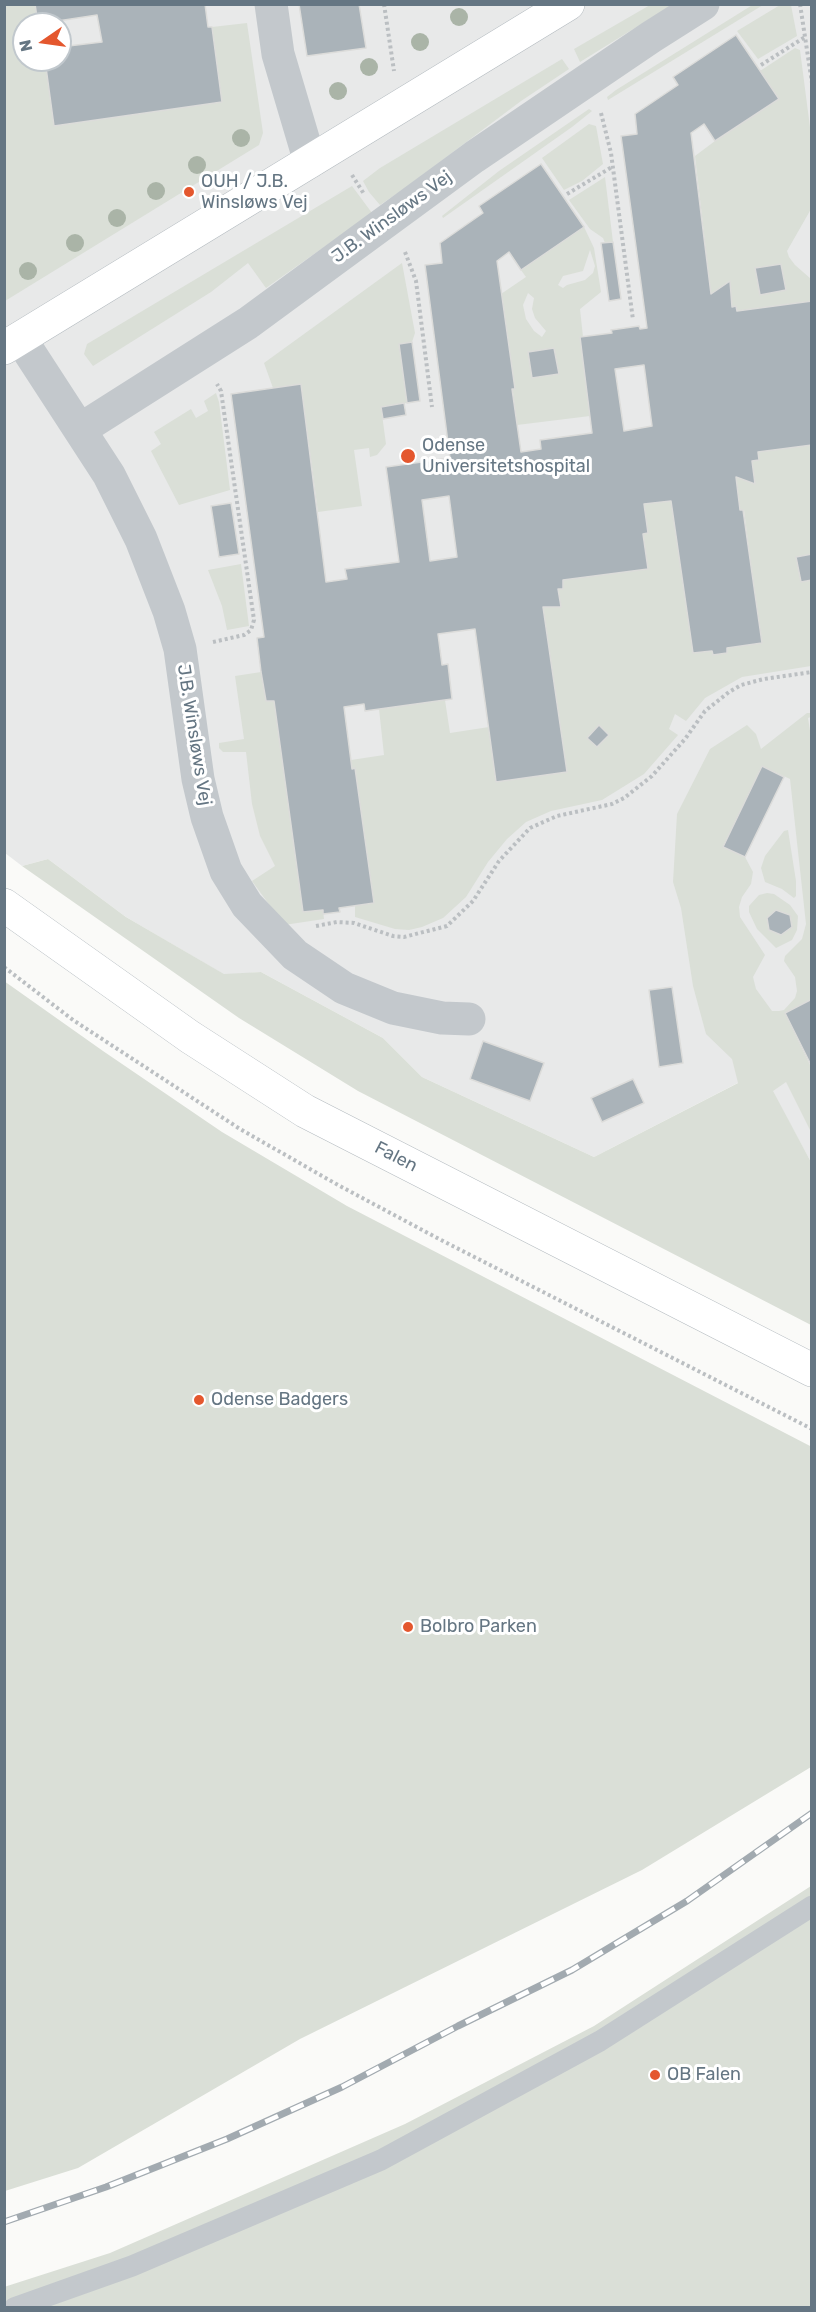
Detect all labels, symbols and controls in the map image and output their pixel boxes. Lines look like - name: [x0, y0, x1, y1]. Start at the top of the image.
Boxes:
- north arrow: [12, 12, 72, 72]
- text: N: [15, 38, 36, 53]
- street label: J.B. Winsløws Vej: [328, 166, 456, 268]
- place label: OUH / J.B. Winsløws Vej: [201, 171, 308, 213]
- marker: OUH / J.B. Winsløws Vej: [182, 185, 196, 199]
- place label: Odense Universitetshospital: [422, 435, 590, 478]
- marker: Odense Universitetshospital: [399, 447, 417, 465]
- street label: J.B. Winsløws Vej: [172, 663, 216, 807]
- street label: Falen: [371, 1137, 421, 1177]
- place label: Odense Badgers: [211, 1389, 348, 1411]
- marker: Odense Badgers: [192, 1393, 206, 1407]
- place label: Bolbro Parken: [420, 1616, 537, 1638]
- marker: Bolbro Parken: [401, 1620, 415, 1634]
- place label: OB Falen: [667, 2064, 741, 2086]
- marker: OB Falen: [648, 2068, 662, 2082]

